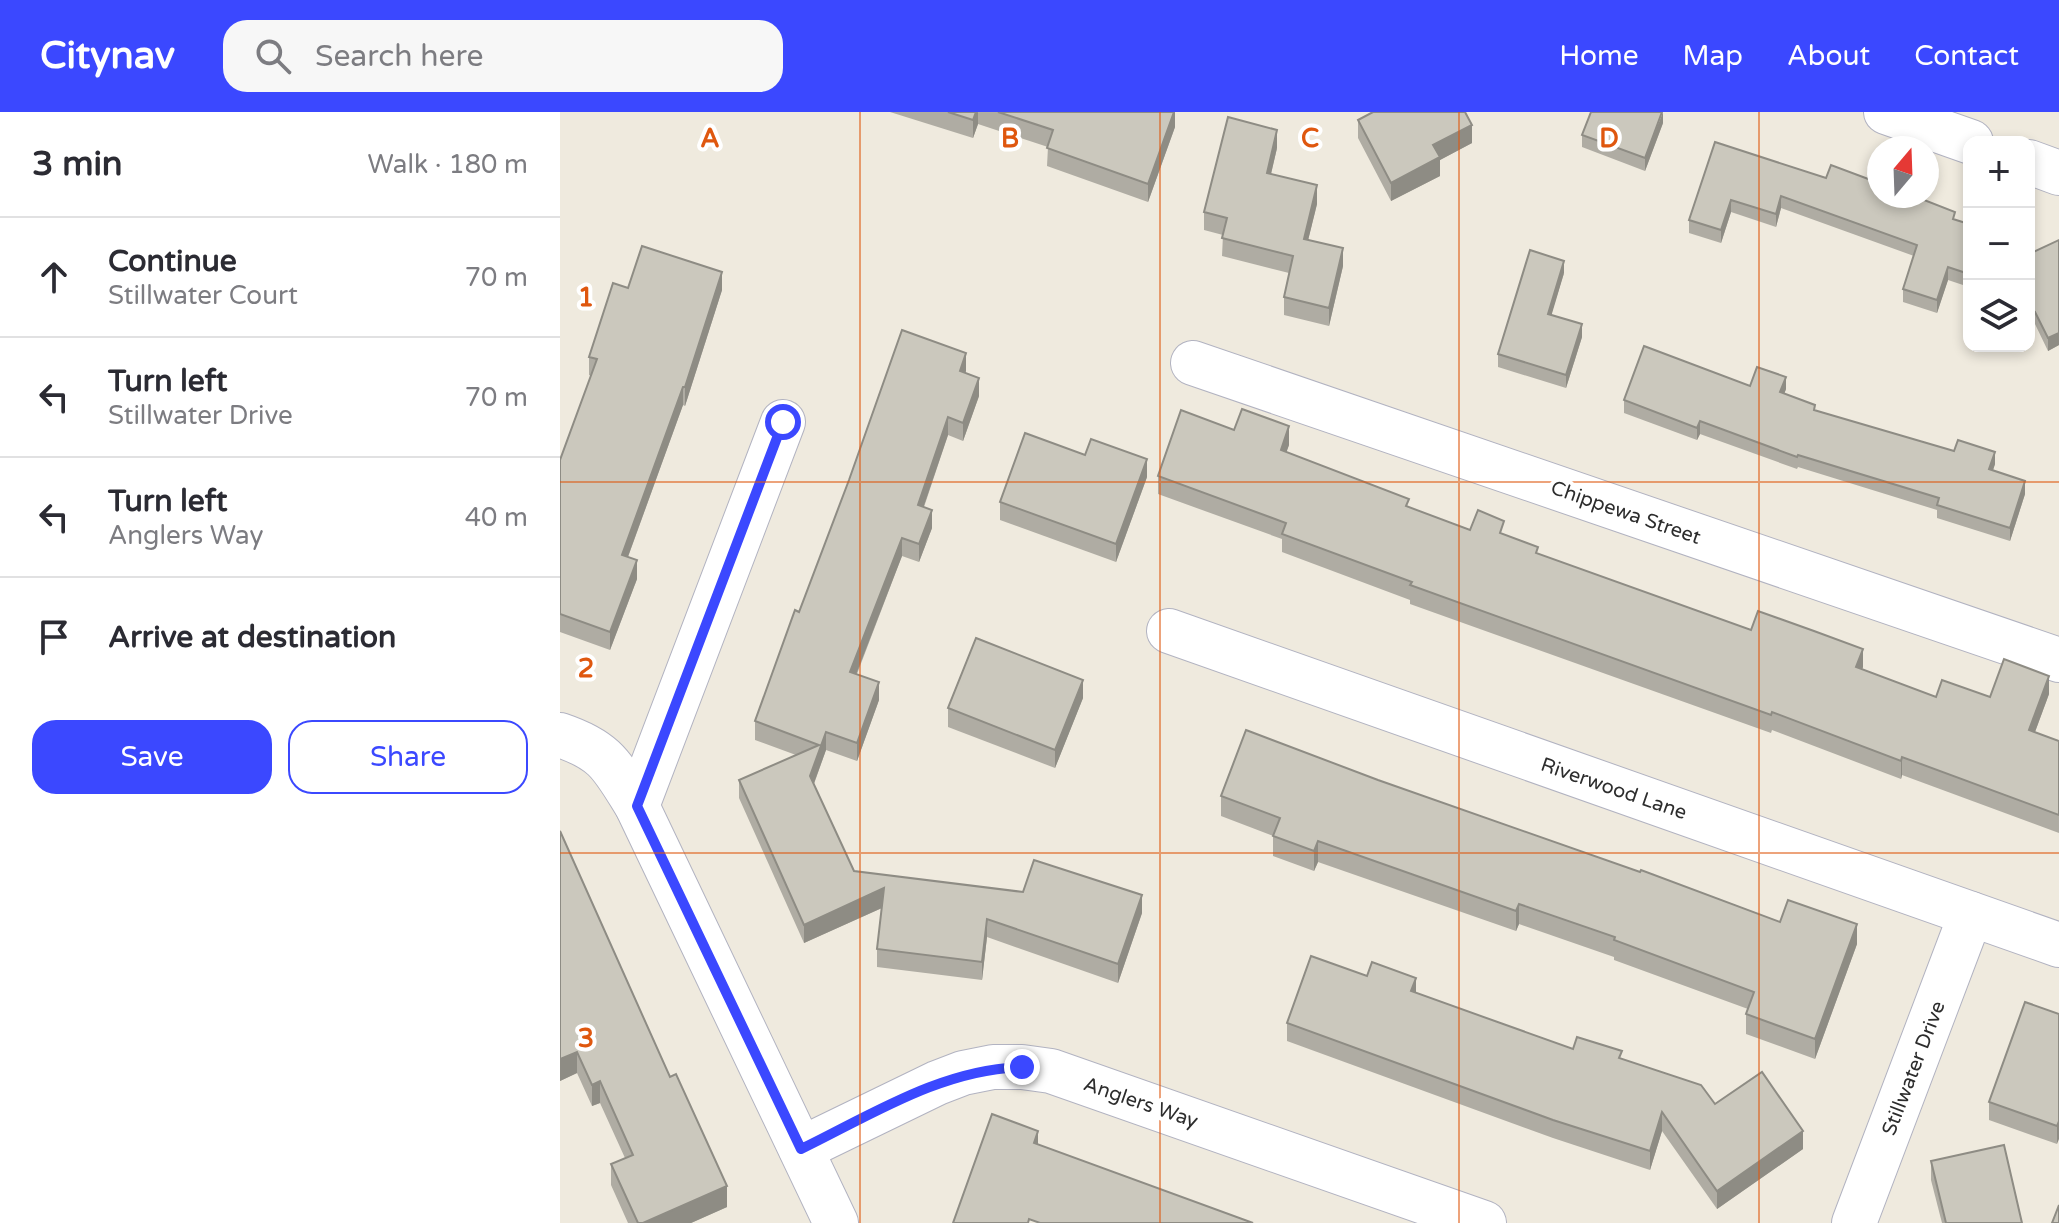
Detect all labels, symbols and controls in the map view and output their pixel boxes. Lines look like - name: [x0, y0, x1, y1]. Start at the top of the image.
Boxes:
- search box: [223, 20, 783, 92]
- text: Citynav: [40, 33, 175, 79]
- icon: search: [251, 34, 295, 78]
- text: Search here: [315, 38, 484, 75]
- text: Home: [1559, 39, 1639, 73]
- text: Map: [1683, 39, 1743, 73]
- text: About: [1787, 39, 1870, 73]
- text: Contact: [1914, 39, 2019, 73]
- text: A: [700, 123, 720, 154]
- text: B: [1001, 123, 1019, 154]
- text: C: [1301, 123, 1319, 154]
- text: D: [1599, 123, 1619, 154]
- north arrow: [1867, 136, 1939, 208]
- map controls: [1963, 136, 2035, 352]
- button: +: [1963, 136, 2035, 208]
- text: 3 min: [32, 144, 123, 185]
- text: Walk · 180 m: [368, 149, 528, 180]
- button: −: [1963, 208, 2035, 280]
- text: Continue: [108, 243, 237, 280]
- icon: ahead: [32, 255, 76, 299]
- text: 70 m: [465, 262, 528, 293]
- text: Stillwater Court: [108, 280, 298, 311]
- button: layers: [1963, 280, 2035, 352]
- text: 1: [578, 282, 594, 313]
- text: Turn left: [108, 363, 227, 400]
- icon: left: [32, 375, 76, 419]
- text: 70 m: [465, 382, 528, 413]
- text: Stillwater Drive: [108, 400, 293, 431]
- route start: [765, 404, 801, 440]
- street label: Chippewa Street: [1548, 476, 1704, 550]
- text: Turn left: [108, 483, 227, 520]
- icon: left: [32, 495, 76, 539]
- text: 40 m: [465, 502, 528, 533]
- text: Anglers Way: [108, 520, 263, 551]
- icon: arrive: [32, 615, 76, 659]
- text: Arrive at destination: [108, 619, 396, 656]
- text: 2: [578, 653, 594, 684]
- button: Save: [32, 720, 272, 794]
- button: Share: [288, 720, 528, 794]
- street label: Riverwood Lane: [1538, 753, 1690, 825]
- street label: Stillwater Drive: [1877, 998, 1951, 1139]
- text: 3: [578, 1023, 594, 1054]
- route end: [1004, 1049, 1040, 1085]
- street label: Anglers Way: [1080, 1072, 1201, 1134]

